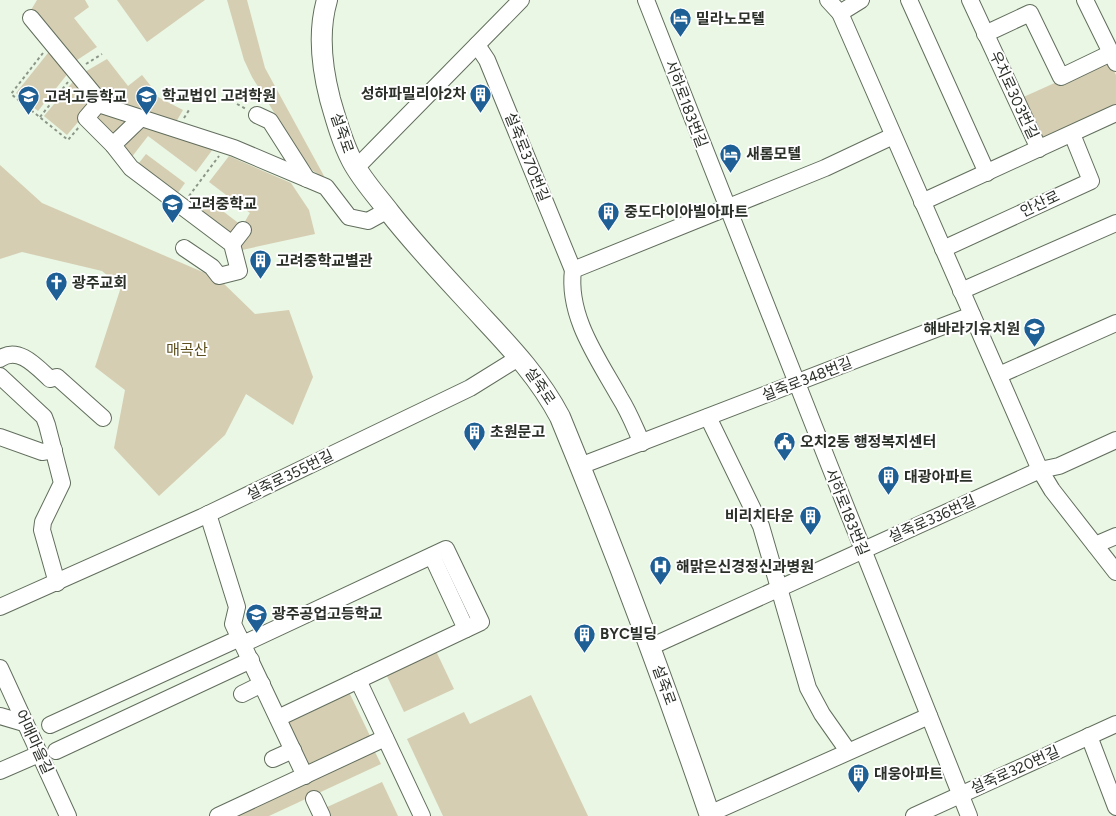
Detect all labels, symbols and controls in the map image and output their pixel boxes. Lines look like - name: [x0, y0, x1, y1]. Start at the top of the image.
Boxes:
- hotel icon: 밀라노모텔: [668, 6, 694, 39]
- place label: 밀라노모텔: [696, 10, 765, 28]
- street label: 우치로303번길: [986, 48, 1042, 142]
- street label: 서하로183번길: [661, 58, 711, 150]
- building icon: 성하파밀리아2차: [468, 81, 494, 114]
- school or university icon: 학교법인 고려학원: [133, 83, 159, 116]
- school or university icon: 고려고등학교: [15, 84, 41, 117]
- place label: 성하파밀리아2차: [361, 85, 466, 103]
- place label: 학교법인 고려학원: [162, 87, 276, 105]
- place label: 고려고등학교: [44, 88, 127, 106]
- street label: 설죽로: [327, 110, 357, 156]
- street label: 설죽로370번길: [501, 110, 553, 204]
- hotel icon: 새롬모텔: [717, 141, 743, 174]
- place label: 새롬모텔: [746, 145, 801, 163]
- street label: 안산로: [1017, 187, 1063, 221]
- school or university icon: 고려중학교: [160, 191, 186, 224]
- place label: 고려중학교: [188, 195, 257, 213]
- building icon: 중도다이아빌아파트: [595, 199, 621, 232]
- place label: 중도다이아빌아파트: [624, 203, 748, 221]
- building icon: 고려중학교별관: [248, 248, 274, 281]
- place label: 고려중학교별관: [276, 252, 373, 270]
- church icon: 광주교회: [43, 270, 69, 303]
- place label: 광주교회: [72, 274, 127, 292]
- school or university icon: 해바라기유치원: [1022, 316, 1048, 349]
- place label: 해바라기유치원: [923, 320, 1020, 338]
- park label: 매곡산: [166, 341, 208, 359]
- street label: 설죽로348번길: [759, 353, 855, 405]
- street label: 설죽로: [521, 364, 559, 408]
- building icon: 초원문고: [462, 419, 488, 452]
- place label: 초원문고: [490, 423, 545, 441]
- public building icon: 오치2동 행정복지센터: [772, 429, 798, 462]
- place label: 오치2동 행정복지센터: [800, 433, 936, 451]
- street label: 설죽로355번길: [244, 446, 336, 504]
- building icon: 대광아파트: [876, 464, 902, 497]
- street label: 서하로183번길: [821, 466, 873, 558]
- place label: 대광아파트: [904, 468, 973, 486]
- street label: 설죽로336번길: [885, 492, 979, 546]
- building icon: 비리치타운: [797, 503, 823, 536]
- place label: 비리치타운: [725, 507, 794, 525]
- hospital icon: 해맑은신경정신과병원: [648, 554, 674, 587]
- place label: 해맑은신경정신과병원: [676, 558, 814, 576]
- school or university icon: 광주공업고등학교: [244, 601, 270, 634]
- place label: 광주공업고등학교: [272, 605, 383, 623]
- building icon: BYC빌딩: [572, 621, 598, 654]
- place label: BYC빌딩: [600, 625, 657, 643]
- street label: 설죽로: [648, 662, 680, 708]
- street label: 어매마을길: [11, 707, 57, 777]
- street label: 설죽로320번길: [968, 742, 1062, 798]
- building icon: 대웅아파트: [845, 761, 871, 794]
- place label: 대웅아파트: [874, 765, 943, 783]

